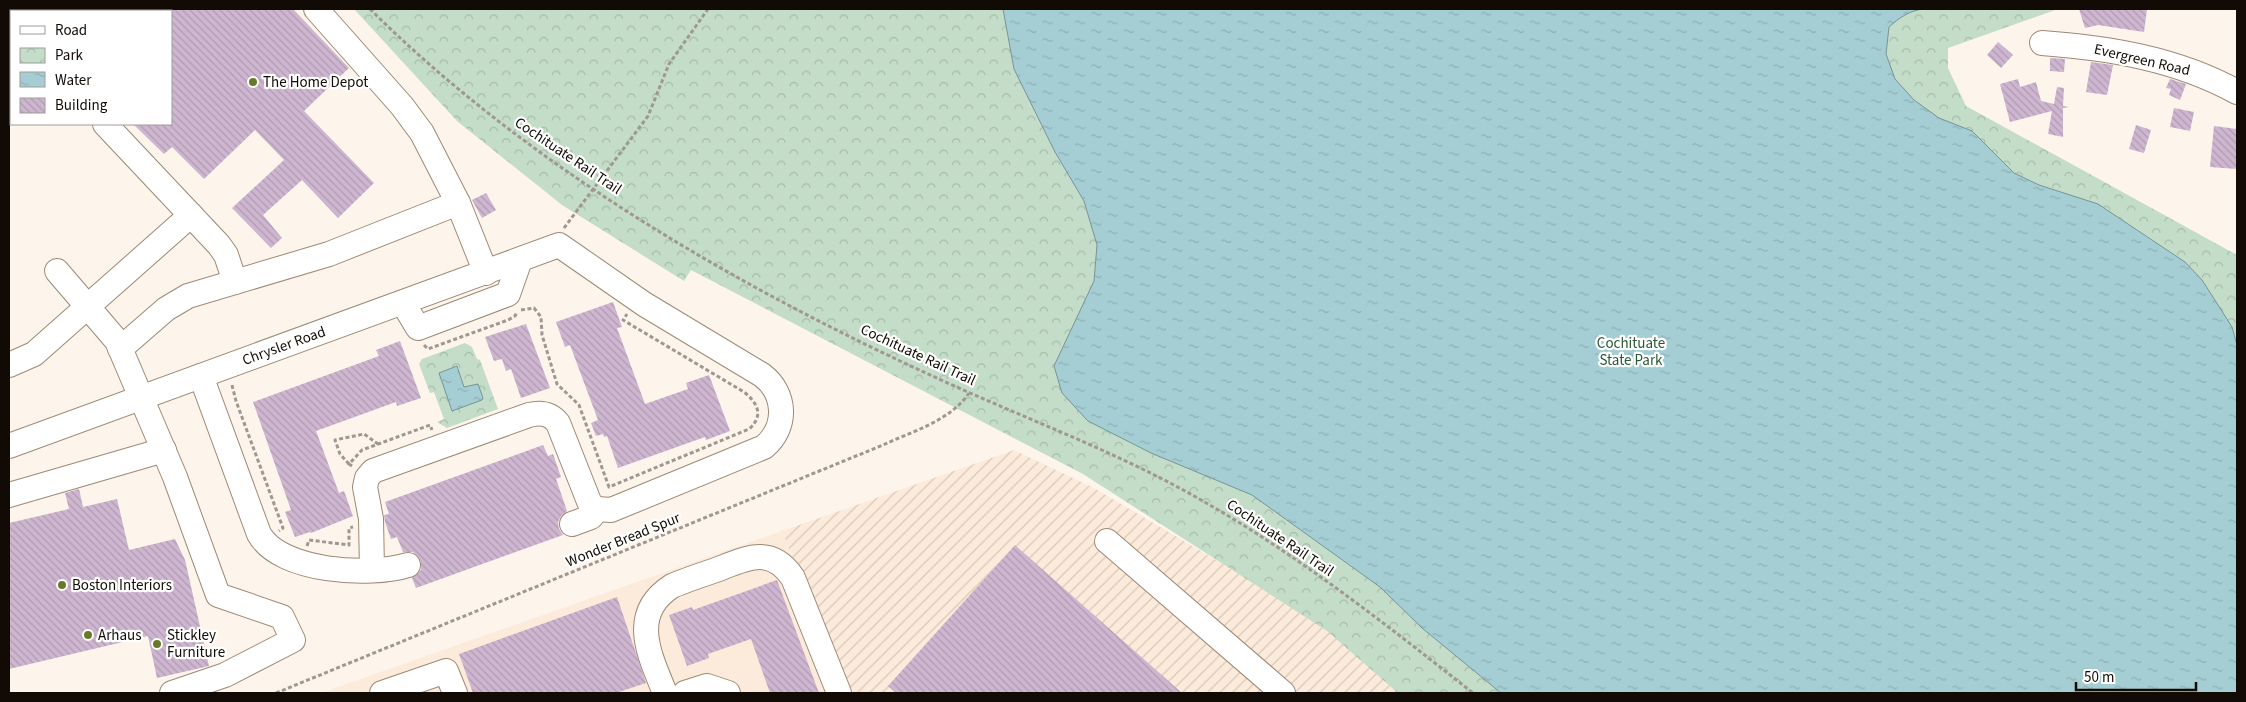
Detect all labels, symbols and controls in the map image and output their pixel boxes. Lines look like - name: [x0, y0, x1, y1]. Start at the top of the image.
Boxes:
- legend: [10, 10, 172, 125]
- text: Road: [55, 20, 87, 41]
- street label: Evergreen Road: [2092, 39, 2192, 81]
- text: Park: [55, 45, 84, 66]
- text: Water: [55, 70, 92, 91]
- place label: The Home Depot: [263, 72, 368, 93]
- marker: The Home Depot: [247, 76, 259, 88]
- text: Building: [55, 95, 108, 116]
- street label: Cochituate Rail Trail: [510, 112, 626, 200]
- street label: Cochituate Rail Trail: [857, 319, 979, 391]
- street label: Chrysler Road: [239, 321, 329, 371]
- park label: Cochituate State Park: [1597, 333, 1665, 371]
- street label: Cochituate Rail Trail: [1222, 494, 1338, 582]
- street label: Wonder Bread Spur: [563, 507, 684, 573]
- place label: Boston Interiors: [72, 575, 172, 596]
- marker: Boston Interiors: [56, 579, 68, 591]
- place label: Arhaus: [98, 625, 142, 646]
- place label: Stickley Furniture: [167, 625, 225, 663]
- marker: Arhaus: [82, 629, 94, 641]
- marker: Stickley Furniture: [151, 638, 163, 650]
- scale bar: [2076, 660, 2196, 692]
- text: 50 m: [2084, 667, 2114, 688]

